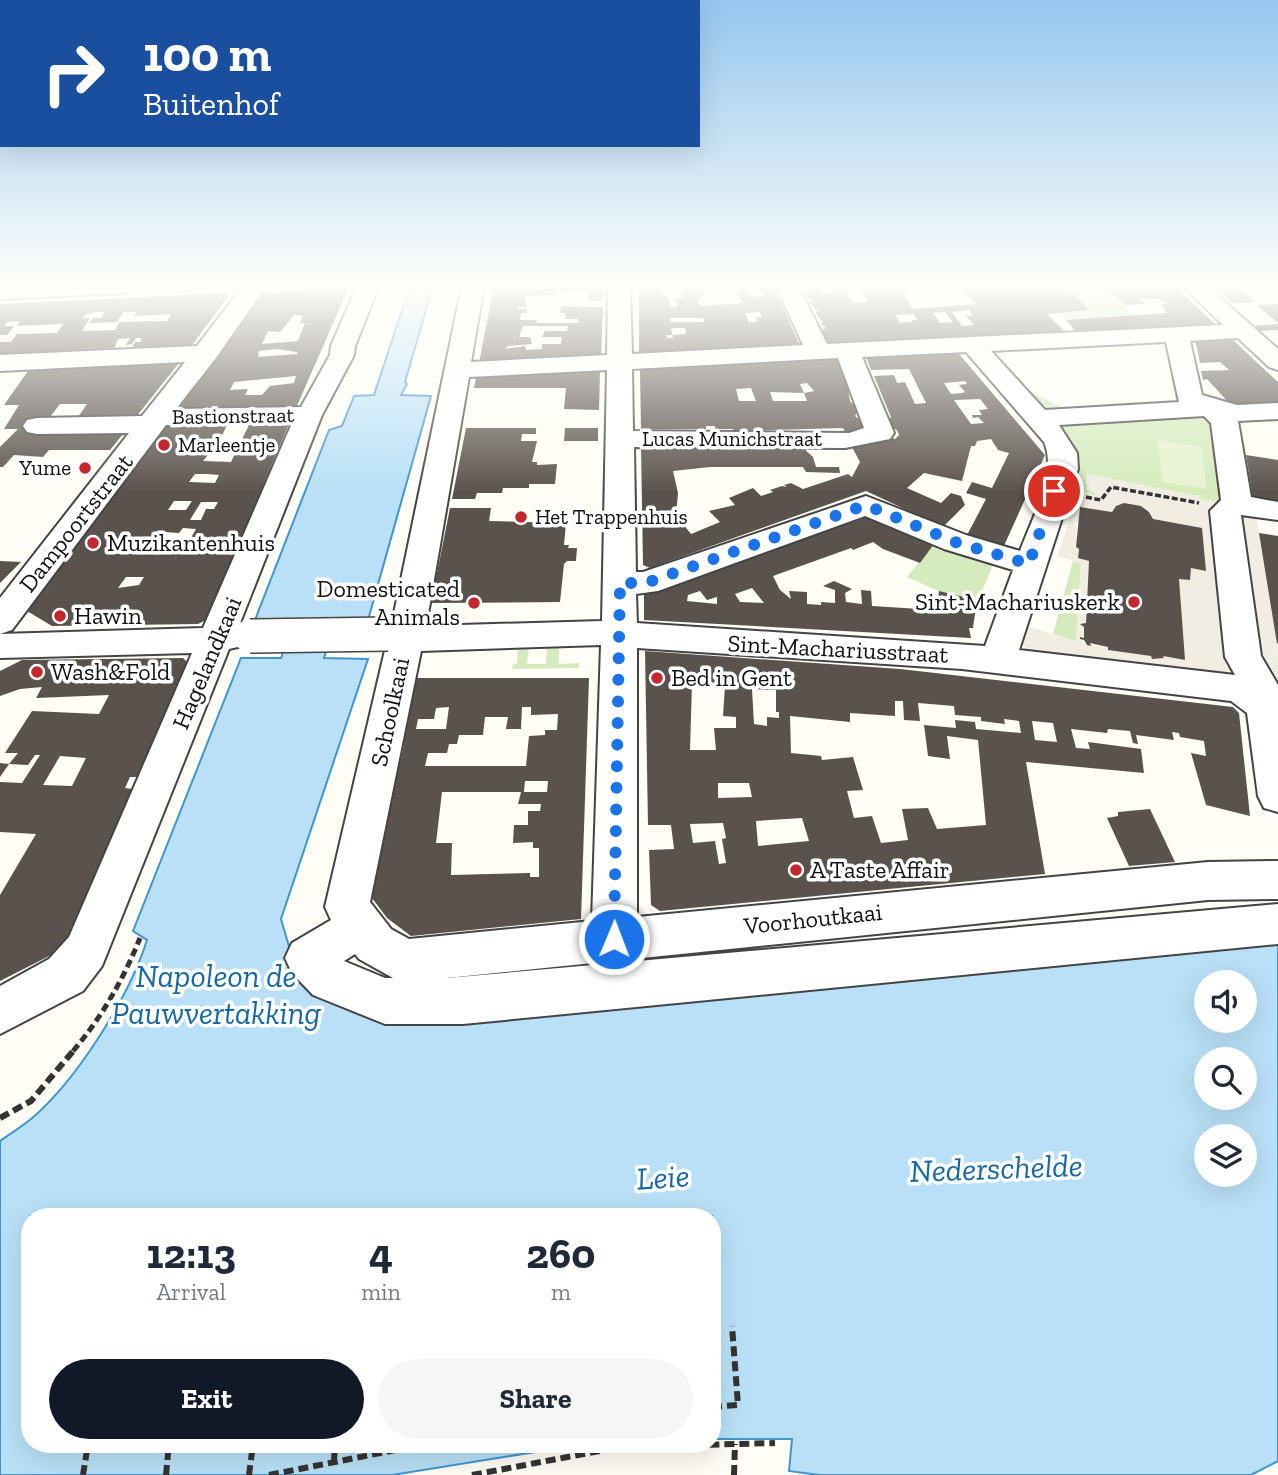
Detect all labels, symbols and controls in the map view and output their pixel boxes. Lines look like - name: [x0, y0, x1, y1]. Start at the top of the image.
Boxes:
- text: 100 m: [143, 25, 271, 84]
- icon: right: [28, 28, 119, 119]
- text: Buitenhof: [143, 85, 279, 123]
- street label: Bastionstraat: [172, 402, 295, 429]
- street label: Lucas Munichstraat: [642, 426, 822, 451]
- place label: Marleentje: [178, 432, 276, 458]
- marker: Marleentje: [156, 437, 172, 453]
- street label: Dampoortstraat: [13, 448, 139, 598]
- place label: Yume: [18, 455, 71, 480]
- marker: Yume: [77, 460, 93, 476]
- pin: [1024, 461, 1084, 521]
- icon: arrive: [1035, 472, 1073, 510]
- place label: Het Trappenhuis: [535, 504, 688, 529]
- marker: Het Trappenhuis: [513, 509, 529, 525]
- place label: Muzikantenhuis: [107, 528, 275, 557]
- marker: Muzikantenhuis: [85, 535, 101, 551]
- place label: Domesticated Animals: [317, 574, 460, 631]
- place label: Sint-Machariuskerk: [915, 587, 1121, 616]
- street label: Hagelandkaai: [166, 592, 248, 733]
- marker: Sint-Machariuskerk: [1126, 594, 1142, 610]
- marker: Domesticated Animals: [466, 595, 482, 611]
- place label: Hawin: [74, 601, 142, 630]
- marker: Hawin: [52, 608, 68, 624]
- street label: Sint-Machariusstraat: [727, 628, 949, 669]
- street label: Schoolkaai: [364, 654, 415, 769]
- place label: Wash&Fold: [51, 657, 170, 686]
- place label: Bed in Gent: [671, 663, 792, 692]
- marker: Wash&Fold: [29, 664, 45, 680]
- marker: Bed in Gent: [649, 670, 665, 686]
- place label: A Taste Affair: [810, 855, 950, 884]
- marker: A Taste Affair: [788, 862, 804, 878]
- street label: Voorhoutkaai: [741, 897, 884, 940]
- position arrow: [577, 902, 651, 976]
- water label: Napoleon de Pauwvertakking: [111, 957, 322, 1032]
- map controls: [1194, 970, 1257, 1187]
- button: sound: [1194, 970, 1257, 1033]
- button: search: [1194, 1047, 1257, 1110]
- button: layers: [1194, 1124, 1257, 1187]
- water label: Nederschelde: [909, 1146, 1083, 1190]
- water label: Leie: [635, 1156, 691, 1198]
- text: 12:13: [146, 1228, 236, 1279]
- text: 4: [369, 1228, 393, 1279]
- text: 260: [526, 1228, 595, 1279]
- text: Arrival: [156, 1278, 226, 1306]
- text: min: [361, 1278, 401, 1306]
- text: m: [551, 1278, 571, 1306]
- button: Exit: [49, 1359, 364, 1439]
- button: Share: [378, 1359, 693, 1439]

